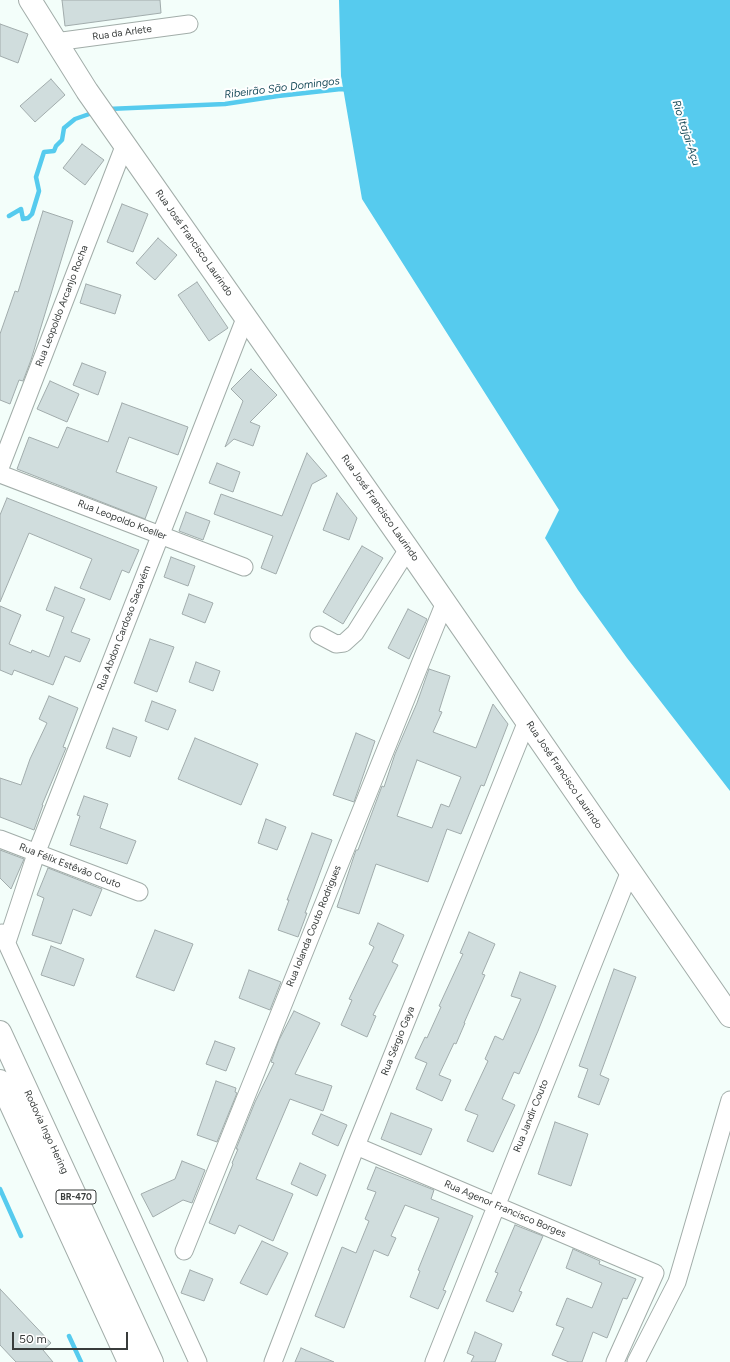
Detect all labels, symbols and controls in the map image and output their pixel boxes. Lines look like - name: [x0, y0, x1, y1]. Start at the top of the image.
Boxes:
- street label: Rua da Arlete: [92, 23, 152, 43]
- water label: Ribeirão São Domingos: [224, 74, 340, 102]
- water label: Rio Itajaí-Açu: [669, 99, 703, 167]
- street label: Rua José Francisco Laurindo: [153, 187, 235, 299]
- street label: Rua Leopoldo Arcanjo Rocha: [33, 244, 91, 368]
- street label: Rua José Francisco Laurindo: [339, 452, 421, 564]
- street label: Rua Leopoldo Koeller: [76, 497, 168, 543]
- street label: Rua Abdon Cardoso Sacavém: [95, 564, 153, 692]
- street label: Rua José Francisco Laurindo: [523, 719, 605, 831]
- street label: Rua Félix Estêvão Couto: [17, 841, 123, 891]
- street label: Rua Iolanda Couto Rodrigues: [284, 863, 344, 989]
- street label: Rua Sérgio Gaya: [379, 1005, 417, 1077]
- street label: Rua Jandir Couto: [511, 1078, 551, 1154]
- street label: Rodovia Ingo Hering: [21, 1088, 71, 1176]
- street label: Rua Agenor Francisco Borges: [442, 1178, 568, 1240]
- road number: BR-470: [56, 1190, 96, 1204]
- scale bar: [14, 1324, 130, 1350]
- text: 50 m: [19, 1332, 47, 1346]

